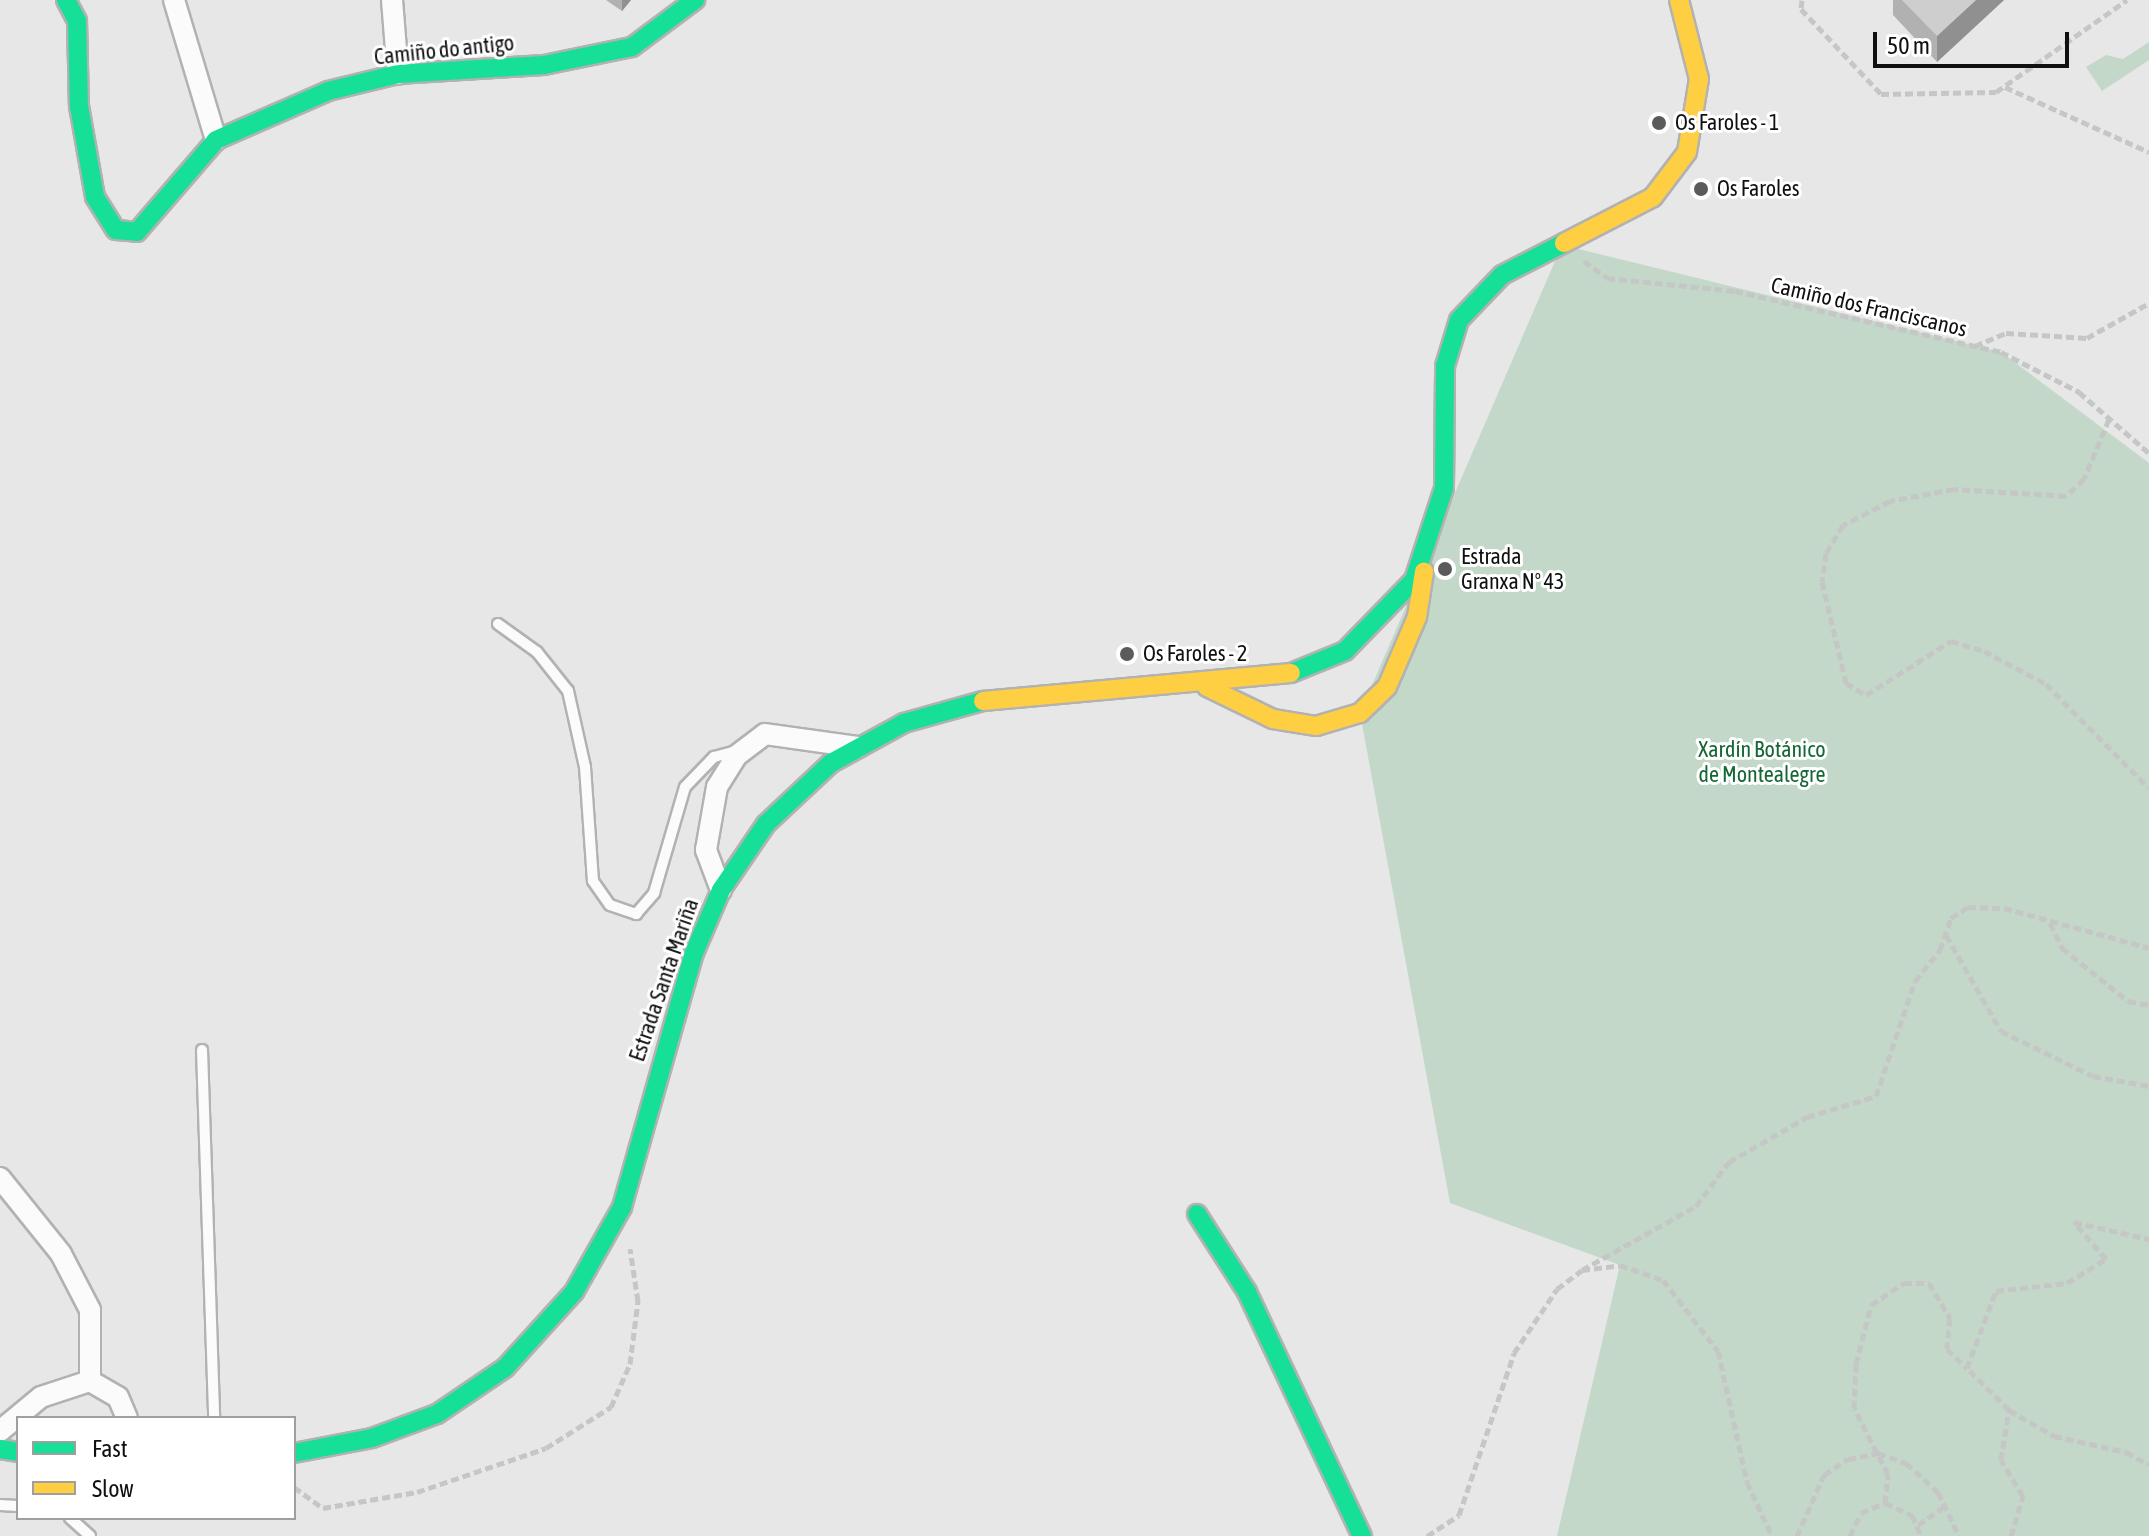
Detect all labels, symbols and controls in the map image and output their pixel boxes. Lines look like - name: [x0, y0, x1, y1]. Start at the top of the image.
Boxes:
- scale bar: [1877, 16, 2073, 66]
- street label: Camiño do antigo: [373, 30, 515, 70]
- text: 50 m: [1887, 32, 1930, 59]
- place label: Os Faroles - 1: [1675, 110, 1779, 136]
- marker: Os Faroles - 1: [1650, 114, 1668, 132]
- place label: Os Faroles: [1717, 176, 1799, 202]
- marker: Os Faroles: [1692, 180, 1710, 198]
- street label: Camiño dos Franciscanos: [1769, 272, 1969, 342]
- place label: Estrada Granxa Nº 43: [1461, 543, 1564, 594]
- marker: Estrada Granxa Nº 43: [1436, 560, 1454, 578]
- place label: Os Faroles - 2: [1143, 641, 1247, 667]
- marker: Os Faroles - 2: [1118, 645, 1136, 663]
- park label: Xardín Botánico de Montealegre: [1698, 736, 1826, 788]
- street label: Estrada Santa Mariña: [624, 895, 704, 1065]
- legend: [16, 1416, 296, 1520]
- text: Fast: [92, 1435, 128, 1462]
- text: Slow: [92, 1475, 134, 1502]

